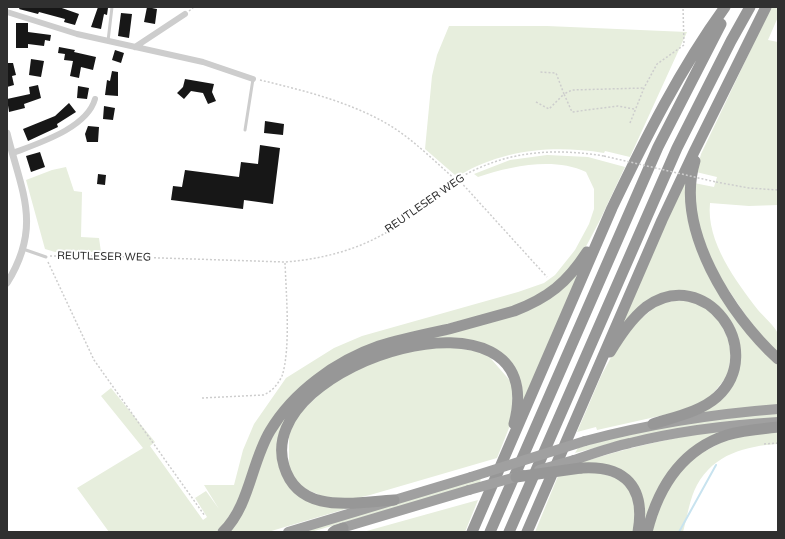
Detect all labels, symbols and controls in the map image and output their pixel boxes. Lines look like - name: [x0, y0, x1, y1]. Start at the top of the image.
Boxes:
- street label: REUTLESER WEG: [383, 172, 467, 236]
- street label: REUTLESER WEG: [57, 250, 151, 264]

